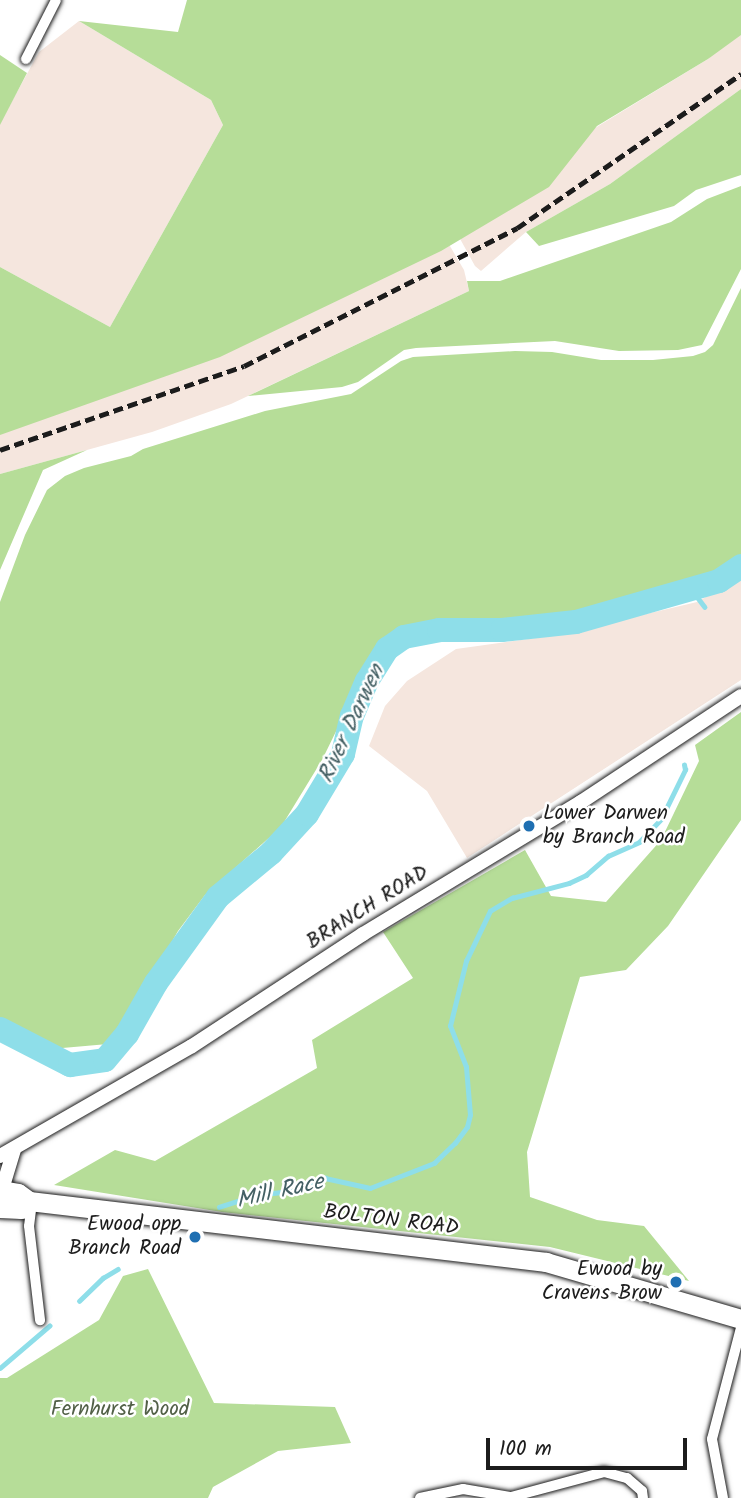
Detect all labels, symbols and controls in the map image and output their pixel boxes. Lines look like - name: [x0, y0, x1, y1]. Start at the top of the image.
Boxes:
- water label: River Darwen: [313, 661, 391, 787]
- place label: Lower Darwen by Branch Road: [543, 801, 685, 851]
- marker: Lower Darwen by Branch Road: [521, 818, 537, 834]
- street label: BRANCH ROAD: [302, 860, 434, 956]
- water label: Mill Race: [234, 1169, 326, 1215]
- street label: BOLTON ROAD: [322, 1200, 460, 1242]
- place label: Ewood opp Branch Road: [69, 1212, 181, 1262]
- marker: Ewood opp Branch Road: [187, 1229, 203, 1245]
- place label: Ewood by Cravens Brow: [542, 1257, 662, 1307]
- marker: Ewood by Cravens Brow: [668, 1274, 684, 1290]
- park label: Fernhurst Wood: [51, 1397, 189, 1423]
- scale bar: [489, 1424, 690, 1468]
- text: 100 m: [499, 1433, 552, 1466]

